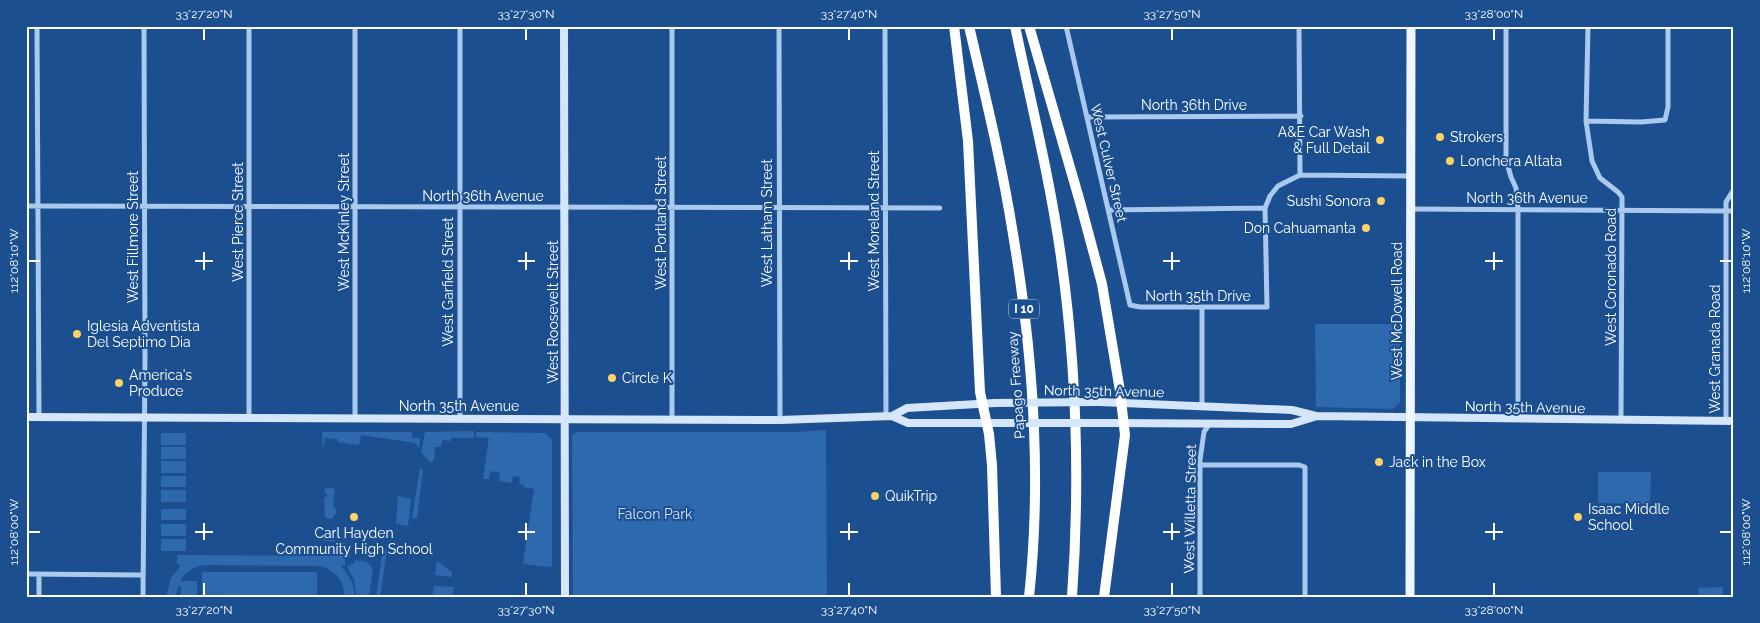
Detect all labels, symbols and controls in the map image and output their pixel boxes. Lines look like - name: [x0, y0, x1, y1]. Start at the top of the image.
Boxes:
- text: 33°27'20"N: [175, 7, 233, 21]
- text: 33°27'30"N: [497, 7, 555, 21]
- text: 33°27'40"N: [821, 7, 877, 21]
- text: 33°27'50"N: [1143, 7, 1201, 21]
- text: 33°28'00"N: [1465, 7, 1523, 21]
- street label: North 36th Drive: [1141, 97, 1247, 113]
- street label: West Culver Street: [1088, 102, 1130, 224]
- place label: A&E Car Wash & Full Detail: [1278, 124, 1370, 156]
- place label: Strokers: [1450, 129, 1503, 145]
- marker: Strokers: [1434, 131, 1446, 143]
- marker: A&E Car Wash & Full Detail: [1374, 134, 1386, 146]
- street label: West Moreland Street: [866, 150, 882, 292]
- street label: West McKinley Street: [336, 152, 352, 291]
- place label: Lonchera Altata: [1460, 153, 1562, 169]
- marker: Lonchera Altata: [1444, 155, 1456, 167]
- street label: West Portland Street: [653, 156, 669, 290]
- street label: West Latham Street: [759, 158, 775, 287]
- street label: West Pierce Street: [230, 162, 246, 282]
- street label: West Fillmore Street: [125, 171, 141, 303]
- street label: North 36th Avenue: [422, 188, 544, 204]
- street label: North 36th Avenue: [1466, 190, 1588, 206]
- place label: Sushi Sonora: [1287, 193, 1371, 209]
- marker: Sushi Sonora: [1375, 195, 1387, 207]
- street label: West Coronado Road: [1603, 208, 1619, 346]
- street label: West Garfield Street: [440, 217, 456, 347]
- place label: Don Cahuamanta: [1244, 220, 1356, 236]
- marker: Don Cahuamanta: [1360, 222, 1372, 234]
- text: 112°08'10"W: [7, 228, 21, 293]
- text: 112°08'10"W: [1739, 228, 1753, 293]
- street label: West Roosevelt Street: [545, 240, 561, 384]
- street label: West McDowell Road: [1389, 242, 1405, 380]
- street label: West Granada Road: [1707, 285, 1723, 413]
- street label: North 35th Drive: [1145, 288, 1251, 304]
- road number: I 10: [1009, 300, 1039, 318]
- place label: Iglesia Adventista Del Septimo Dia: [87, 318, 200, 350]
- marker: Iglesia Adventista Del Septimo Dia: [71, 328, 83, 340]
- street label: Papago Freeway: [1004, 330, 1028, 439]
- place label: America's Produce: [129, 367, 192, 399]
- place label: Circle K: [622, 370, 672, 386]
- marker: Circle K: [606, 372, 618, 384]
- marker: America's Produce: [113, 377, 125, 389]
- street label: North 35th Avenue: [1044, 382, 1164, 400]
- street label: North 35th Avenue: [399, 398, 519, 414]
- street label: North 35th Avenue: [1465, 398, 1585, 416]
- street label: West Willetta Street: [1181, 444, 1199, 574]
- place label: Jack in the Box: [1389, 454, 1486, 470]
- marker: Jack in the Box: [1373, 456, 1385, 468]
- place label: QuikTrip: [885, 488, 937, 504]
- marker: QuikTrip: [869, 490, 881, 502]
- text: 112°08'00"W: [7, 498, 21, 565]
- text: 112°08'00"W: [1739, 498, 1753, 565]
- place label: Isaac Middle School: [1588, 501, 1669, 533]
- park label: Falcon Park: [617, 506, 693, 522]
- marker: Carl Hayden Community High School: [348, 511, 360, 523]
- marker: Isaac Middle School: [1572, 511, 1584, 523]
- place label: Carl Hayden Community High School: [275, 525, 433, 557]
- text: 33°27'20"N: [175, 603, 233, 617]
- text: 33°27'30"N: [497, 603, 555, 617]
- text: 33°27'40"N: [821, 603, 877, 617]
- text: 33°27'50"N: [1143, 603, 1201, 617]
- text: 33°28'00"N: [1465, 603, 1523, 617]

